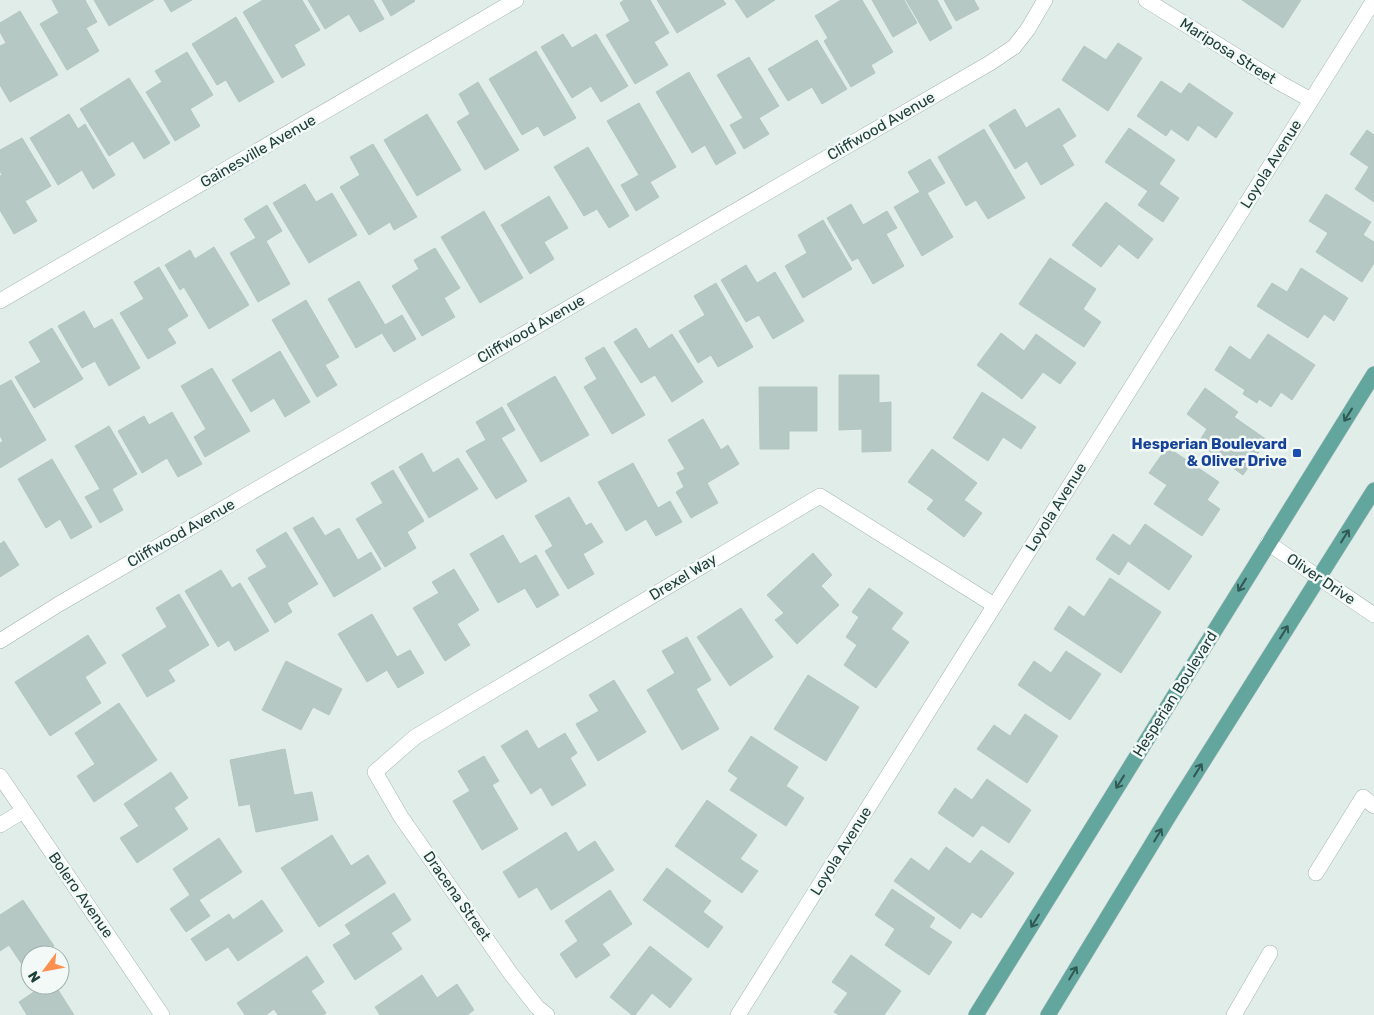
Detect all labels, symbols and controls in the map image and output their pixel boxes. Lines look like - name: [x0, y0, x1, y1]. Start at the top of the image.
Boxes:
- street label: Mariposa Street: [1177, 14, 1280, 88]
- street label: Cliffwood Avenue: [824, 88, 938, 164]
- street label: Gainesville Avenue: [197, 111, 319, 191]
- street label: Loyola Avenue: [1237, 116, 1305, 212]
- street label: Cliffwood Avenue: [474, 291, 588, 367]
- one-way arrow: [1343, 408, 1353, 422]
- place label: Hesperian Boulevard & Oliver Drive: [1132, 435, 1287, 470]
- marker: Hesperian Boulevard & Oliver Drive: [1291, 447, 1303, 459]
- street label: Loyola Avenue: [1022, 459, 1090, 555]
- street label: Cliffwood Avenue: [124, 495, 238, 571]
- one-way arrow: [1340, 530, 1350, 544]
- street label: Oliver Drive: [1283, 549, 1359, 609]
- street label: Drexel Way: [646, 550, 720, 604]
- one-way arrow: [1237, 577, 1247, 591]
- one-way arrow: [1280, 626, 1290, 640]
- street label: Hesperian Boulevard: [1129, 628, 1221, 760]
- one-way arrow: [1193, 763, 1203, 777]
- one-way arrow: [1115, 775, 1125, 789]
- street label: Loyola Avenue: [807, 803, 875, 899]
- one-way arrow: [1153, 828, 1163, 842]
- street label: Dracena Street: [419, 848, 495, 944]
- street label: Bolero Avenue: [45, 849, 117, 941]
- one-way arrow: [1029, 913, 1039, 927]
- north arrow: [20, 945, 70, 995]
- one-way arrow: [1069, 967, 1079, 981]
- text: N: [25, 968, 44, 985]

